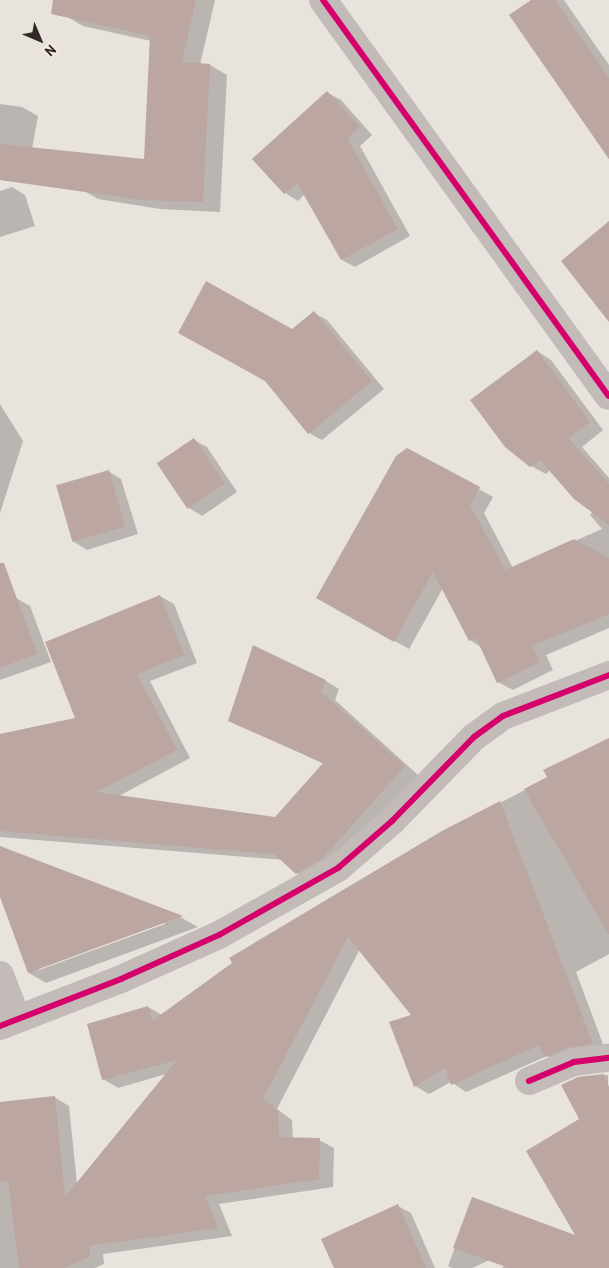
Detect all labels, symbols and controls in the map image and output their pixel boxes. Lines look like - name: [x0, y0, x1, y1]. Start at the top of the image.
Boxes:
- north arrow: [15, 15, 65, 65]
- text: N: [42, 42, 60, 60]

